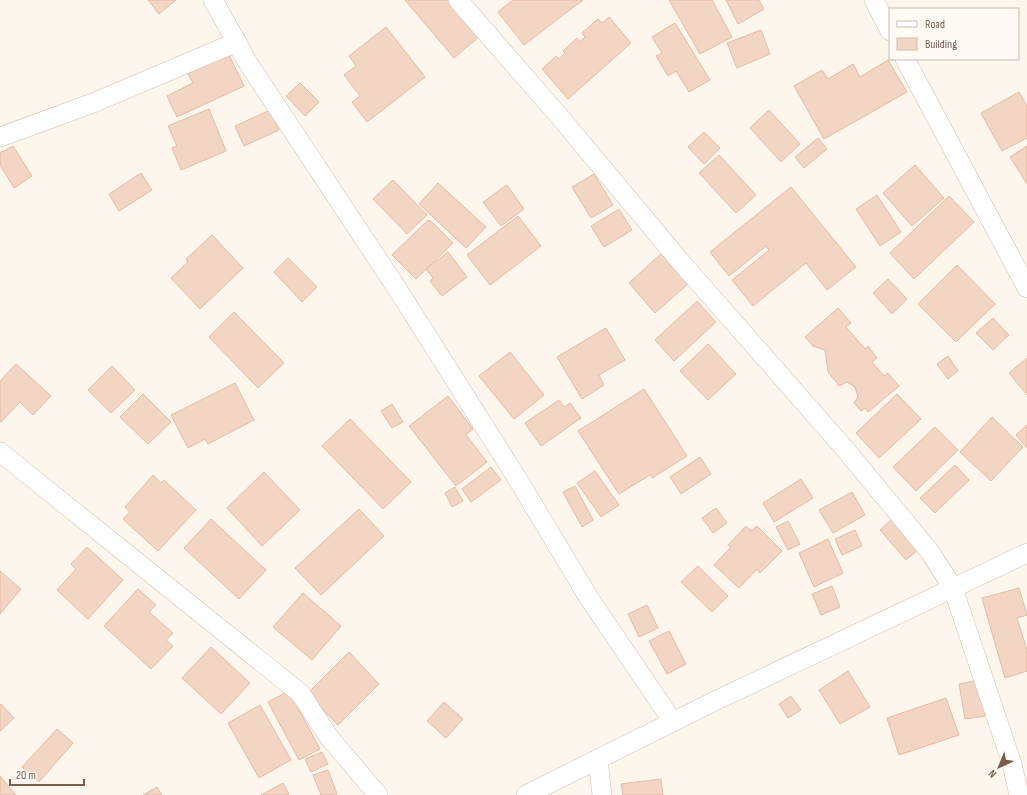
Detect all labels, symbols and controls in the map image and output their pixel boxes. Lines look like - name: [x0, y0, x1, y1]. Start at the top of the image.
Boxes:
- legend: [889, 8, 1019, 60]
- text: Road: [925, 17, 945, 32]
- text: Building: [925, 37, 957, 52]
- north arrow: [979, 747, 1019, 787]
- scale bar: [10, 761, 84, 787]
- text: N: [986, 767, 999, 781]
- text: 20 m: [16, 768, 36, 783]

